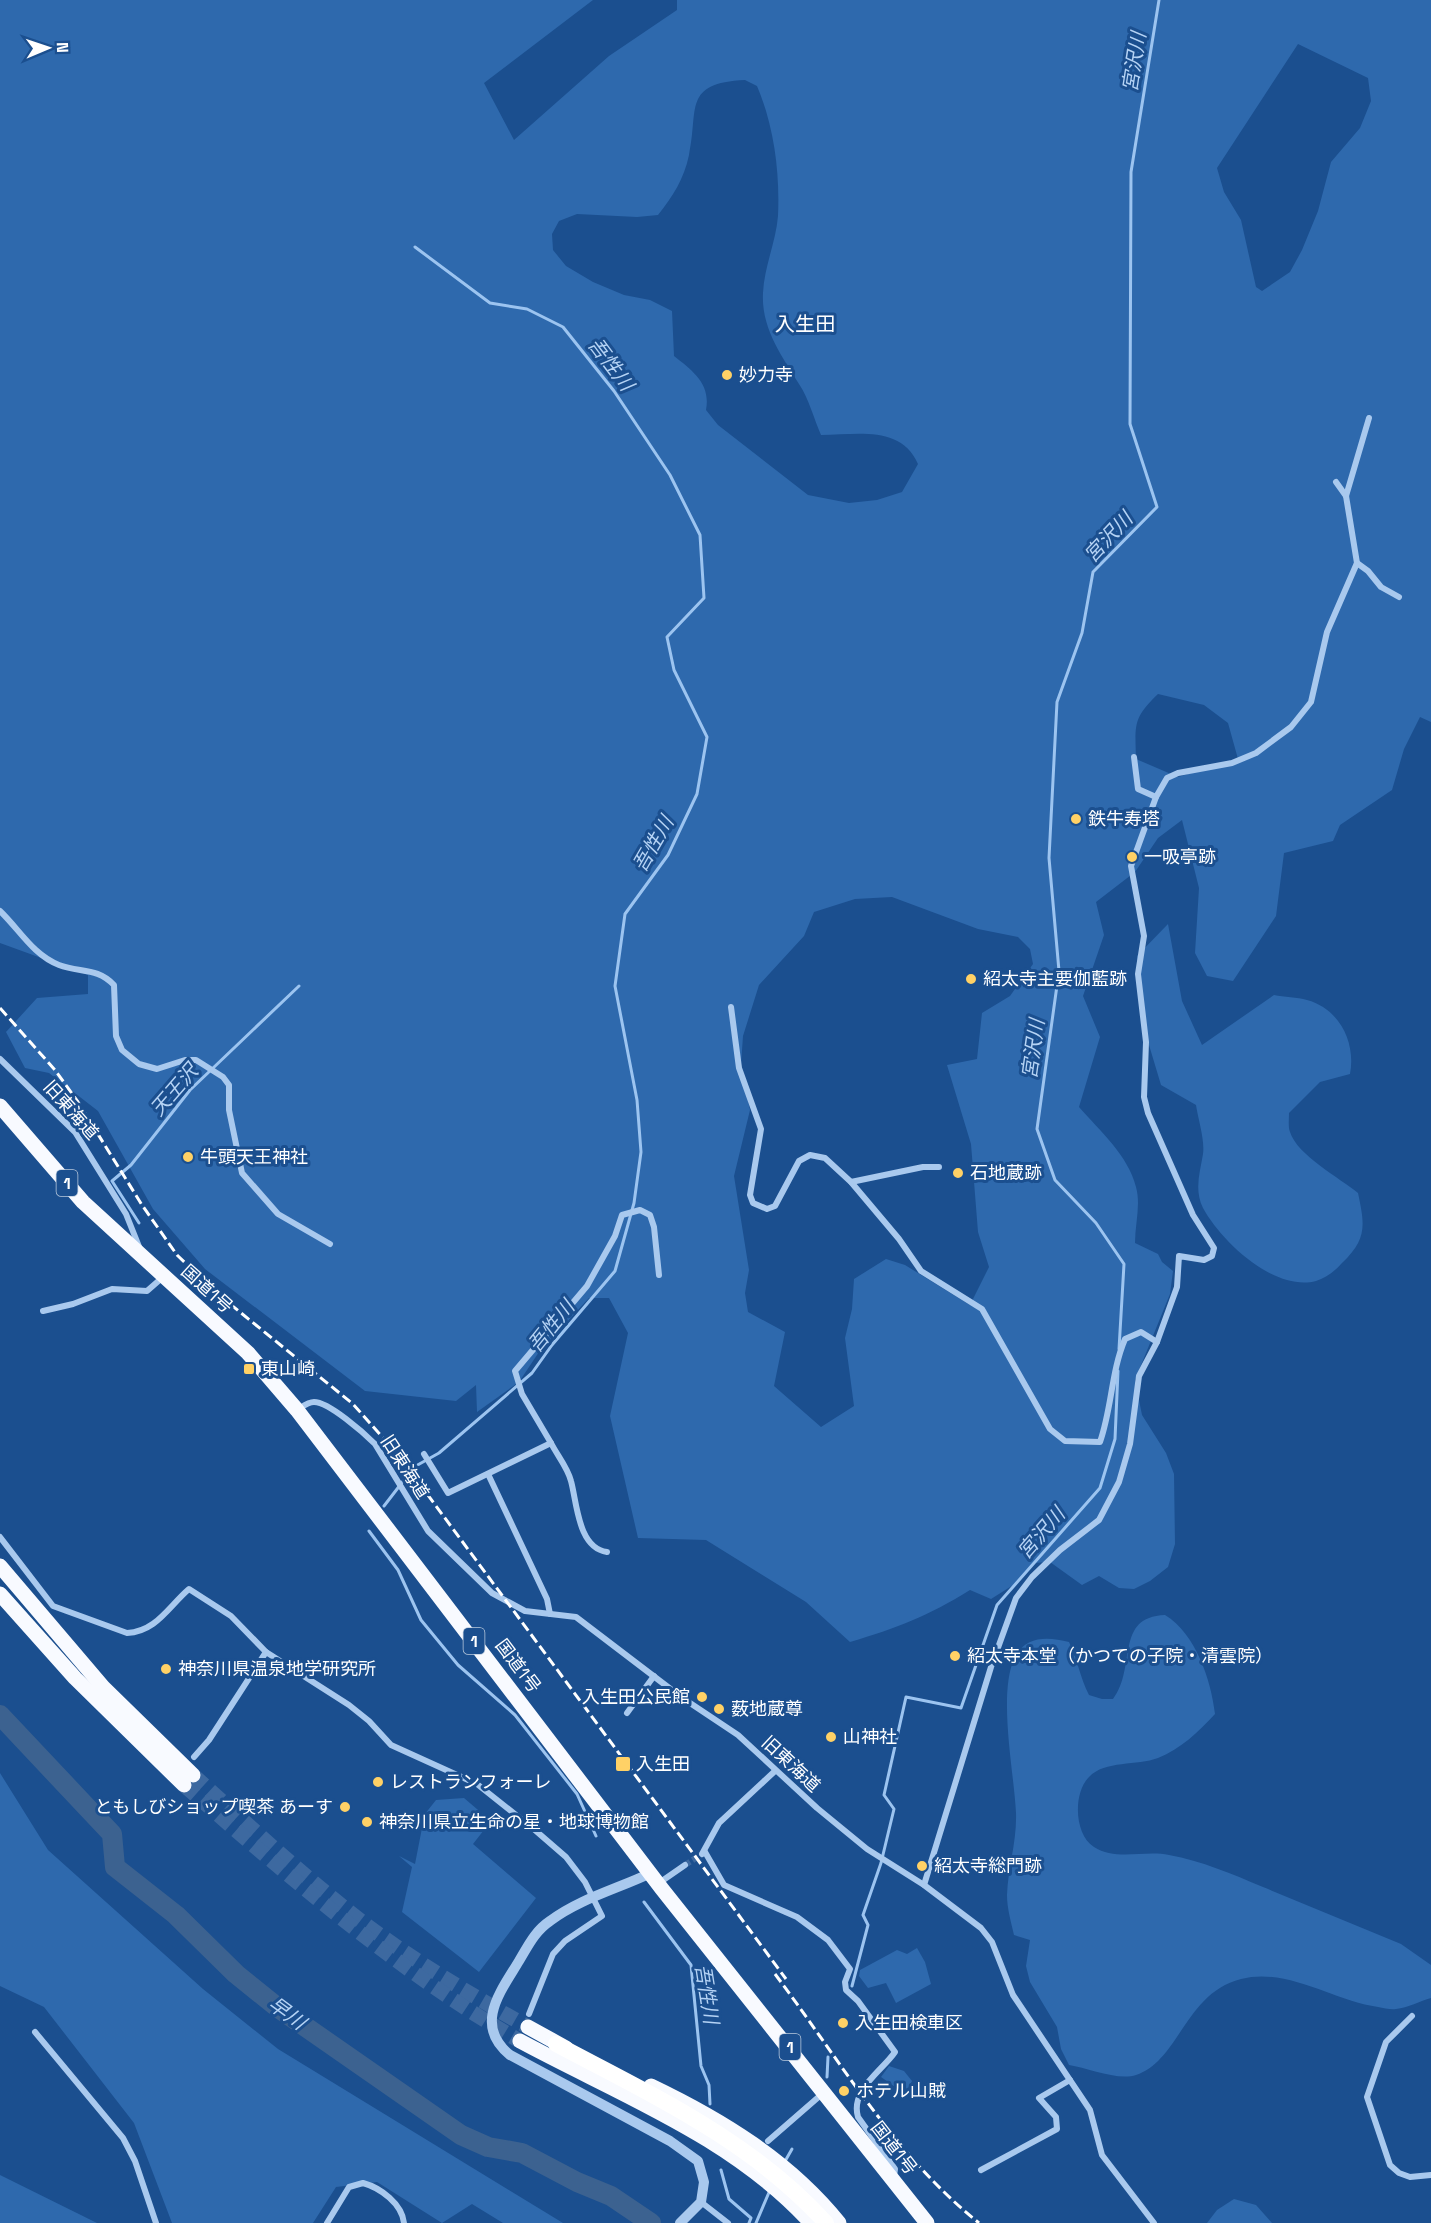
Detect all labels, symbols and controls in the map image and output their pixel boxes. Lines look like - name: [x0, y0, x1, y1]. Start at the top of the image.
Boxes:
- north arrow: [18, 18, 78, 78]
- water label: 宮沢川: [1116, 28, 1152, 94]
- text: N: [52, 42, 73, 53]
- district label: 入生田: [775, 311, 835, 337]
- water label: 吾性川: [583, 332, 641, 397]
- place label: 妙力寺: [739, 363, 793, 386]
- marker: 妙力寺: [720, 368, 734, 382]
- water label: 宮沢川: [1078, 505, 1139, 568]
- place label: 鉄牛寿塔: [1088, 807, 1160, 830]
- water label: 吾性川: [627, 810, 680, 876]
- marker: 鉄牛寿塔: [1069, 812, 1083, 826]
- place label: 一吸亭跡: [1144, 845, 1216, 868]
- marker: 一吸亭跡: [1125, 850, 1139, 864]
- place label: 紹太寺主要伽藍跡: [983, 967, 1127, 990]
- marker: 紹太寺主要伽藍跡: [964, 972, 978, 986]
- water label: 宮沢川: [1016, 1016, 1050, 1081]
- water label: 天王沢: [145, 1057, 205, 1121]
- street label: 旧東海道: [39, 1075, 104, 1144]
- place label: 牛頭天王神社: [200, 1145, 308, 1168]
- marker: 牛頭天王神社: [181, 1150, 195, 1164]
- place label: 石地蔵跡: [970, 1161, 1042, 1184]
- marker: 石地蔵跡: [951, 1166, 965, 1180]
- road number: 1: [56, 1170, 78, 1196]
- street label: 国道1号: [177, 1259, 238, 1318]
- water label: 吾性川: [522, 1293, 581, 1357]
- place label: 東山崎: [261, 1357, 315, 1380]
- marker: 東山崎: [242, 1362, 256, 1376]
- street label: 旧東海道: [376, 1430, 435, 1503]
- water label: 宮沢川: [1012, 1500, 1072, 1564]
- road number: 1: [464, 1628, 484, 1654]
- street label: 国道1号: [491, 1634, 546, 1697]
- place label: 紹太寺本堂（かつての子院・清雲院）: [967, 1644, 1273, 1667]
- marker: 紹太寺本堂（かつての子院・清雲院）: [948, 1649, 962, 1663]
- place label: 神奈川県温泉地学研究所: [178, 1657, 376, 1680]
- marker: 神奈川県温泉地学研究所: [159, 1662, 173, 1676]
- place label: 入生田公民館: [582, 1685, 690, 1708]
- marker: 入生田公民館: [695, 1690, 709, 1704]
- place label: 薮地蔵尊: [731, 1697, 803, 1720]
- marker: 薮地蔵尊: [712, 1702, 726, 1716]
- place label: 山神社: [843, 1725, 897, 1748]
- marker: 山神社: [824, 1730, 838, 1744]
- street label: 旧東海道: [757, 1731, 826, 1797]
- place label: 入生田: [636, 1752, 690, 1775]
- marker: 入生田: [614, 1755, 632, 1773]
- place label: レストランフォーレ: [390, 1770, 551, 1793]
- marker: レストランフォーレ: [371, 1775, 385, 1789]
- place label: ともしびショップ喫茶 あーす: [94, 1795, 333, 1818]
- marker: ともしびショップ喫茶 あーす: [338, 1800, 352, 1814]
- place label: 神奈川県立生命の星・地球博物館: [379, 1810, 649, 1833]
- marker: 神奈川県立生命の星・地球博物館: [360, 1815, 374, 1829]
- place label: 紹太寺総門跡: [934, 1854, 1042, 1877]
- marker: 紹太寺総門跡: [915, 1859, 929, 1873]
- water label: 吾性川: [689, 1962, 725, 2028]
- water label: 早川: [263, 1991, 312, 2036]
- place label: 入生田検車区: [855, 2011, 963, 2034]
- marker: 入生田検車区: [836, 2016, 850, 2030]
- road number: 1: [780, 2034, 800, 2060]
- place label: ホテル山賊: [856, 2079, 946, 2102]
- marker: ホテル山賊: [837, 2084, 851, 2098]
- street label: 国道1号: [866, 2116, 922, 2179]

